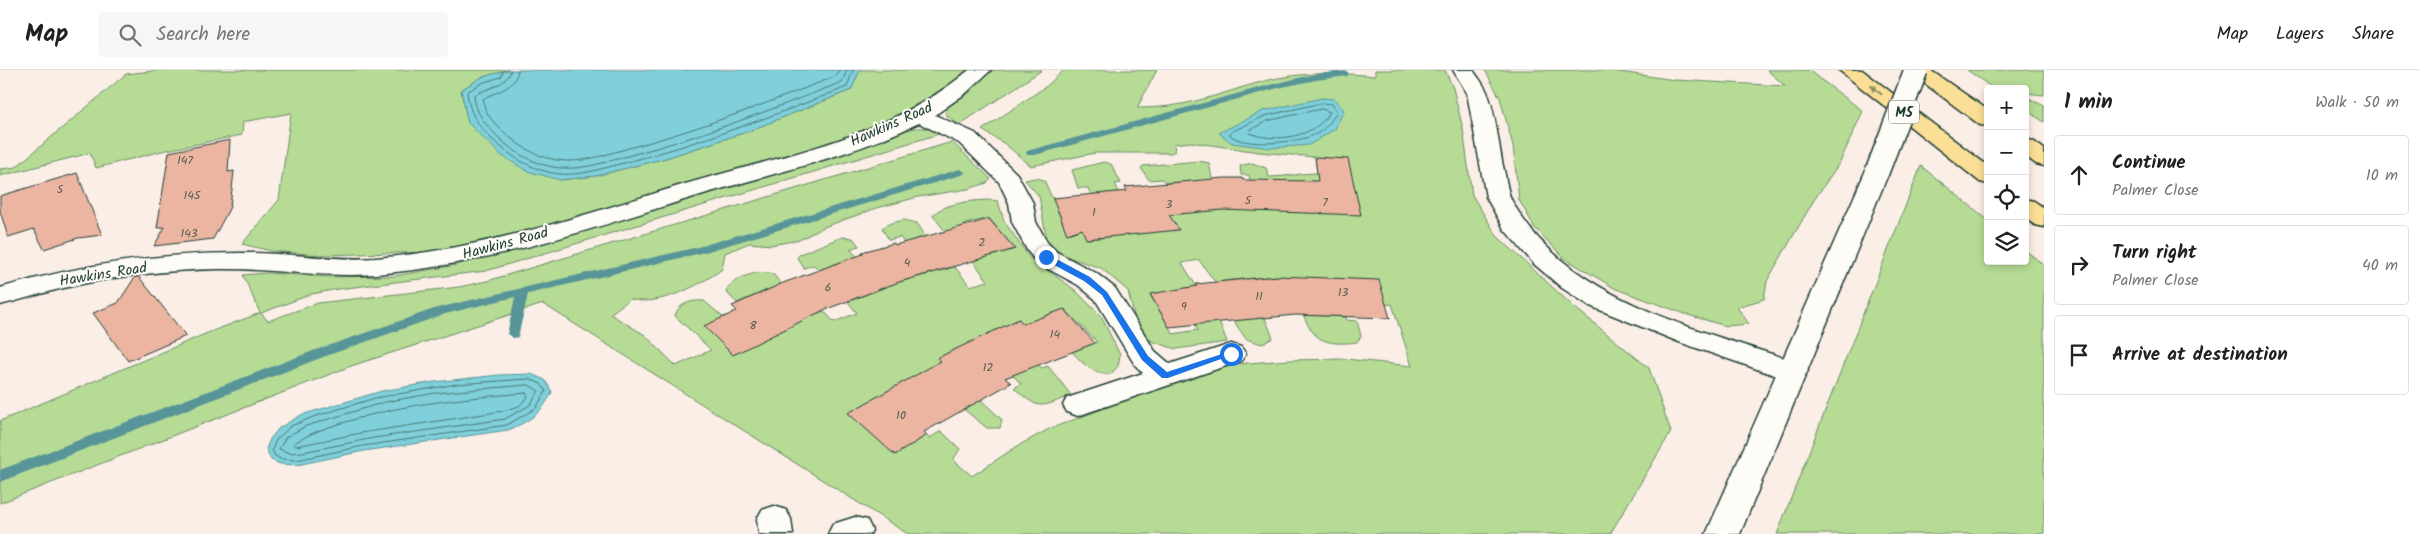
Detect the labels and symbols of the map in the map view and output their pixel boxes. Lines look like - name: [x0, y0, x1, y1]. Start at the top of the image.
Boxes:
- one-way arrow: [1870, 85, 1883, 96]
- street label: Hawkins Road: [846, 96, 937, 154]
- road number: M5: [1889, 101, 1919, 124]
- house number: 147: [177, 151, 193, 170]
- house number: 5: [57, 180, 65, 199]
- house number: 145: [184, 186, 202, 205]
- house number: 5: [1245, 191, 1253, 210]
- house number: 7: [1322, 193, 1328, 212]
- house number: 3: [1166, 195, 1173, 214]
- house number: 1: [1092, 203, 1096, 222]
- street label: Hawkins Road: [460, 221, 551, 267]
- house number: 143: [180, 224, 198, 243]
- house number: 2: [979, 233, 986, 252]
- route end: [1035, 246, 1058, 269]
- house number: 4: [904, 253, 911, 272]
- street label: Hawkins Road: [58, 256, 149, 294]
- house number: 6: [825, 278, 831, 297]
- house number: 13: [1338, 283, 1348, 302]
- house number: 11: [1255, 287, 1263, 306]
- house number: 9: [1181, 297, 1187, 316]
- house number: 8: [749, 316, 757, 335]
- house number: 14: [1050, 325, 1061, 344]
- route start: [1220, 343, 1243, 366]
- house number: 12: [983, 358, 993, 377]
- house number: 10: [896, 406, 906, 425]

